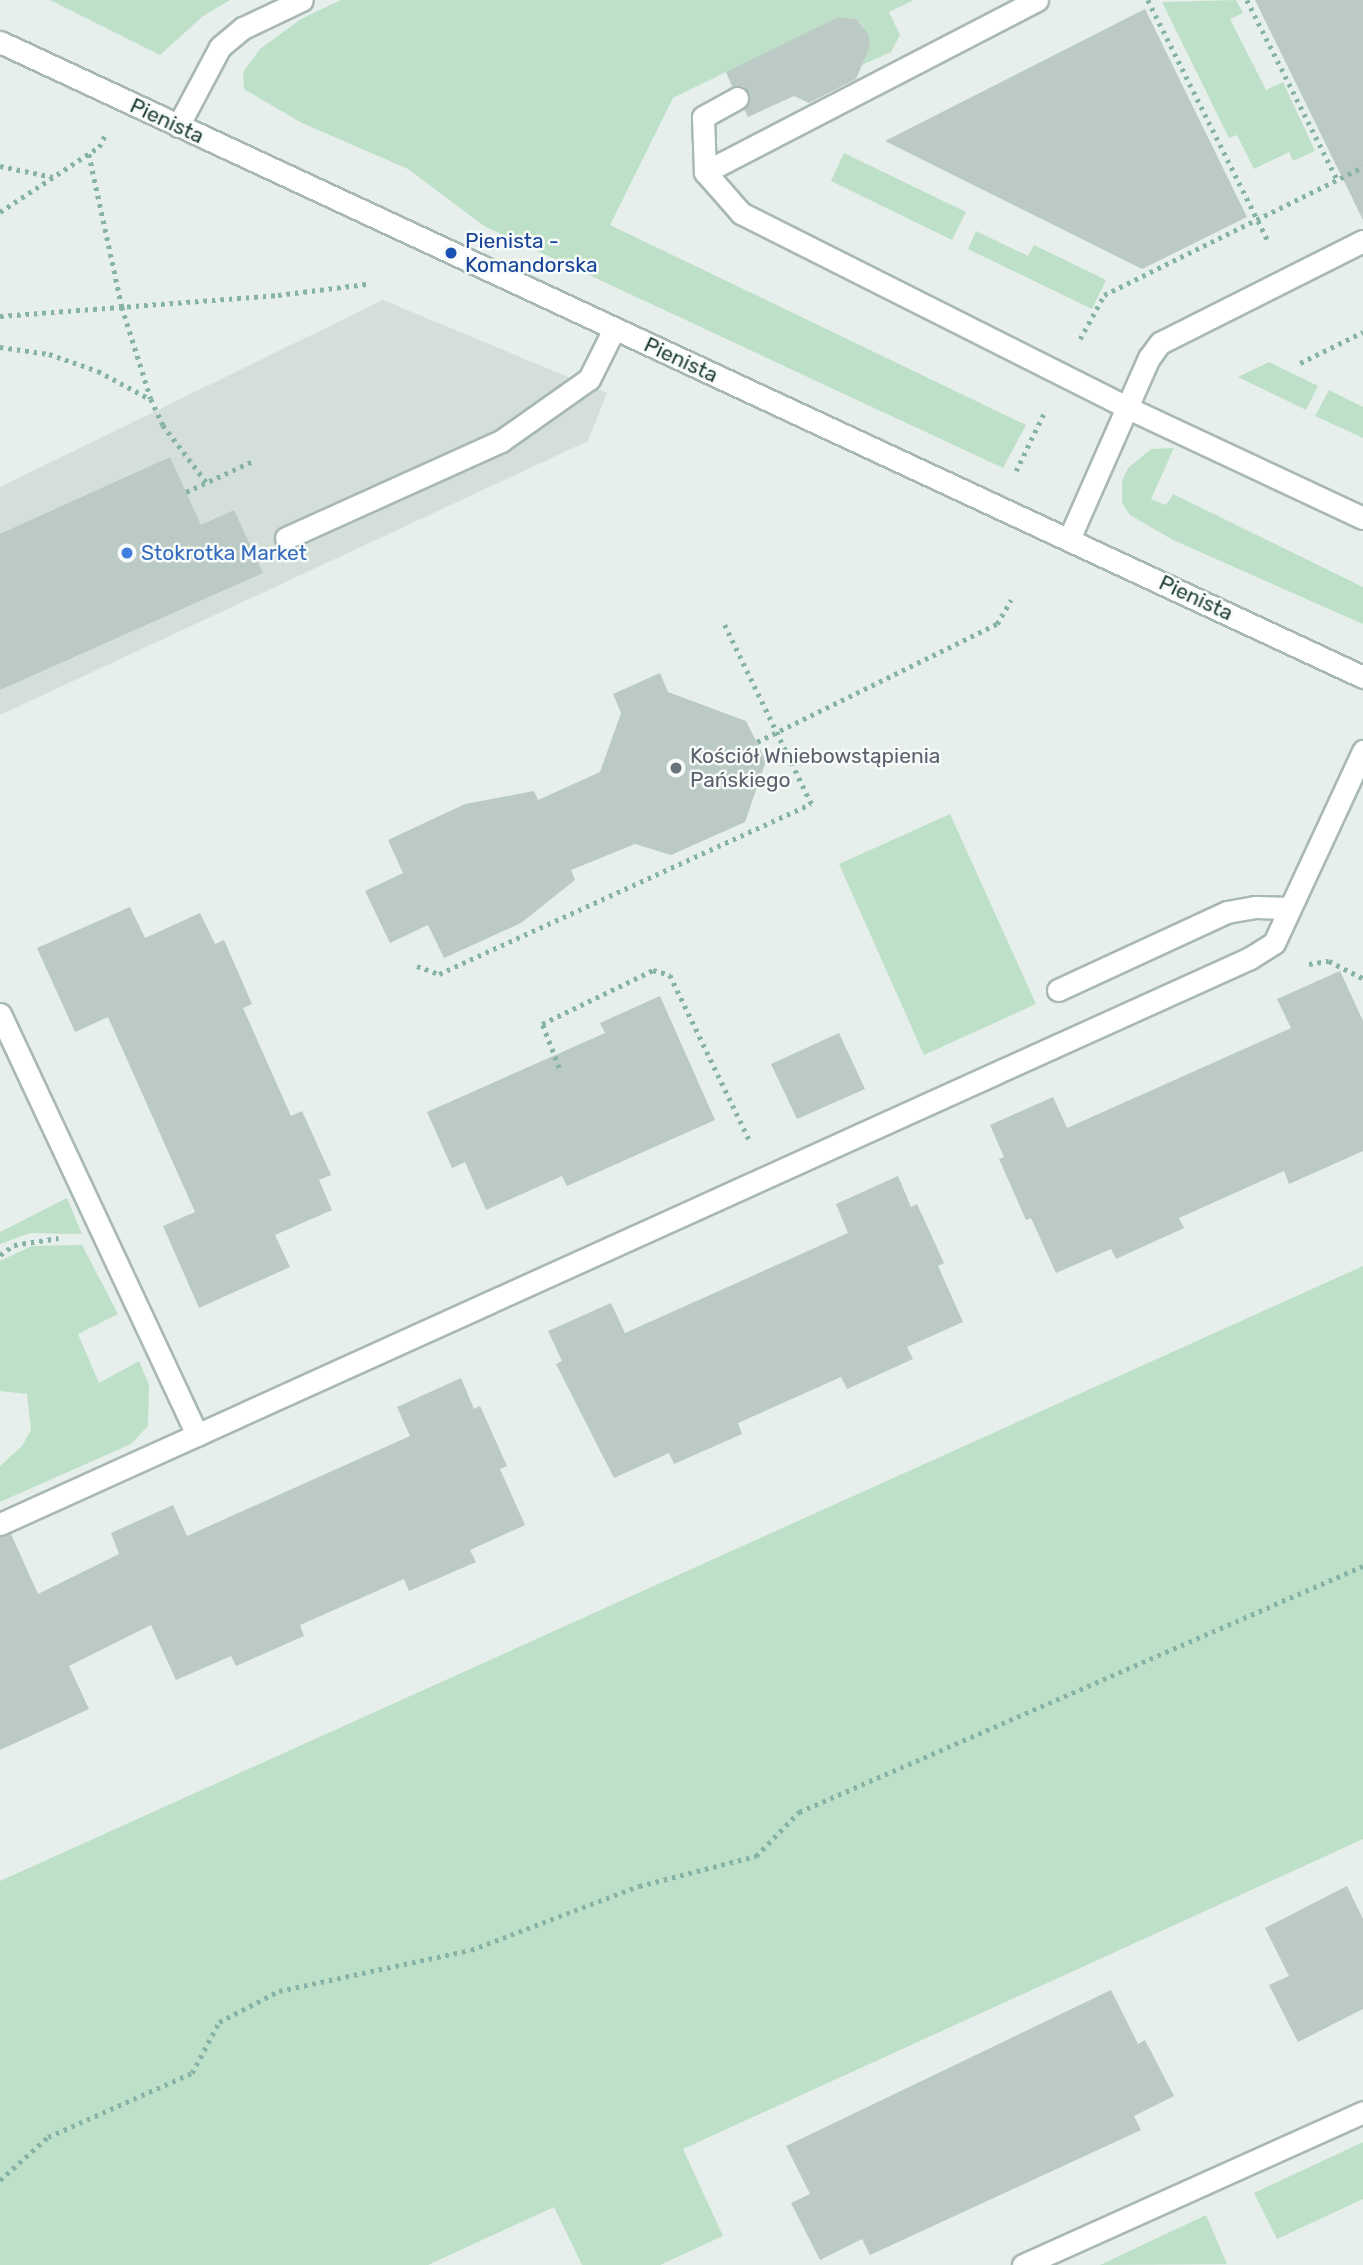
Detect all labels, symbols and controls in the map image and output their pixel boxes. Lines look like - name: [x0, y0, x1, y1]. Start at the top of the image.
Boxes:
- street label: Pienista: [126, 93, 208, 149]
- place label: Pienista - Komandorska: [465, 228, 597, 278]
- marker: Pienista - Komandorska: [443, 245, 459, 261]
- street label: Pienista: [640, 332, 722, 388]
- place label: Stokrotka Market: [141, 540, 307, 566]
- marker: Stokrotka Market: [119, 545, 135, 561]
- street label: Pienista: [1155, 570, 1237, 626]
- place label: Kościół Wniebowstąpienia Pańskiego: [690, 743, 941, 793]
- marker: Kościół Wniebowstąpienia Pańskiego: [668, 760, 684, 776]

